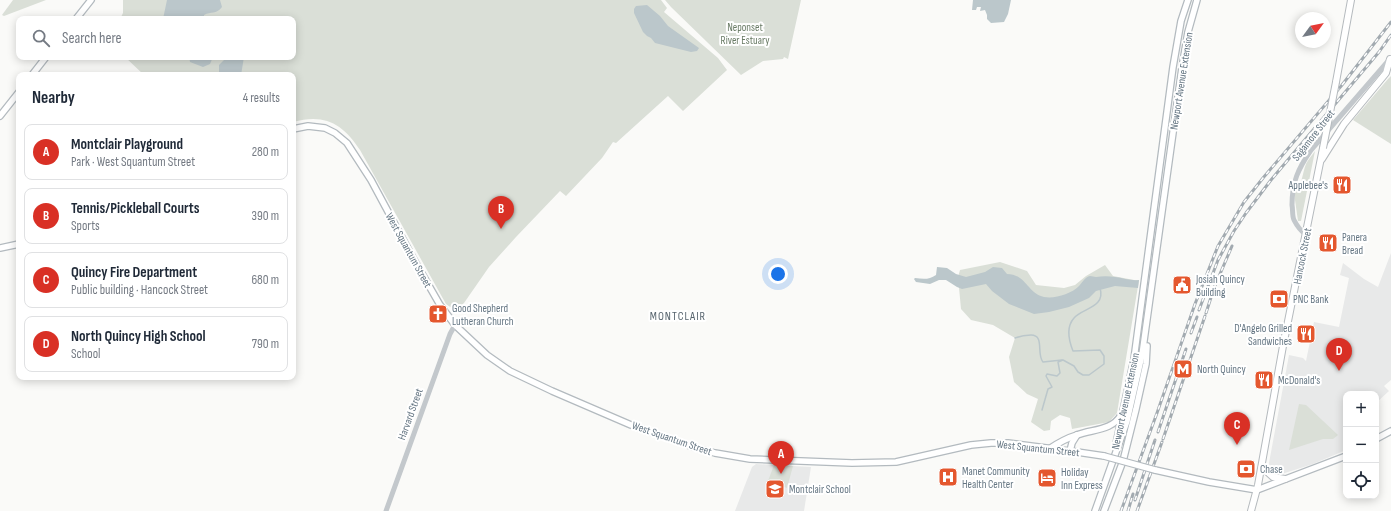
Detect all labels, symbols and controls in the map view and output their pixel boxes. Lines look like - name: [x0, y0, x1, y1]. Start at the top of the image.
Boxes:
- north arrow: [1295, 12, 1331, 48]
- search box: [16, 16, 296, 60]
- park label: Neponset River Estuary: [721, 21, 770, 47]
- icon: search: [30, 27, 52, 49]
- text: Search here: [62, 29, 122, 48]
- street label: Newport Avenue Extension: [1167, 31, 1196, 131]
- text: Nearby: [32, 88, 75, 108]
- text: 4 results: [243, 90, 280, 106]
- street label: Sagamore Street: [1289, 107, 1338, 164]
- text: Montclair Playground: [71, 135, 183, 154]
- text: A: [43, 144, 49, 160]
- text: 280 m: [252, 144, 279, 160]
- text: Park · West Squantum Street: [71, 154, 195, 170]
- restaurant icon: Applebee's: [1331, 174, 1353, 196]
- place label: Applebee's: [1287, 179, 1328, 192]
- pin: B: [488, 196, 514, 229]
- text: Tennis/Pickleball Courts: [71, 199, 200, 218]
- text: B: [43, 208, 49, 224]
- text: 390 m: [252, 208, 279, 224]
- street label: West Squantum Street: [383, 211, 435, 290]
- text: Sports: [71, 218, 100, 234]
- street label: Hancock Street: [1291, 226, 1314, 285]
- place label: Panera Bread: [1342, 231, 1367, 257]
- restaurant icon: Panera Bread: [1317, 232, 1339, 254]
- text: Quincy Fire Department: [71, 263, 197, 282]
- your location: [768, 264, 788, 284]
- text: C: [43, 272, 49, 288]
- text: 680 m: [251, 272, 279, 288]
- place label: Josiah Quincy Building: [1195, 273, 1246, 299]
- public building icon: Josiah Quincy Building: [1171, 274, 1193, 296]
- text: Public building · Hancock Street: [71, 282, 208, 298]
- bank icon: PNC Bank: [1268, 288, 1290, 310]
- place label: PNC Bank: [1293, 293, 1329, 306]
- place label: Good Shepherd Lutheran Church: [452, 302, 514, 328]
- church icon: Good Shepherd Lutheran Church: [427, 303, 449, 325]
- district label: MONTCLAIR: [650, 309, 706, 324]
- place label: D'Angelo Grilled Sandwiches: [1234, 322, 1292, 348]
- restaurant icon: D'Angelo Grilled Sandwiches: [1295, 323, 1317, 345]
- text: North Quincy High School: [71, 327, 206, 346]
- text: D: [43, 336, 49, 352]
- text: 790 m: [252, 336, 279, 352]
- pin: D: [1326, 338, 1352, 371]
- text: School: [71, 346, 101, 362]
- street label: Newport Avenue Extension: [1109, 351, 1142, 451]
- metro station icon: North Quincy: [1172, 358, 1194, 380]
- place label: North Quincy: [1197, 363, 1246, 376]
- restaurant icon: McDonald's: [1253, 369, 1275, 391]
- place label: McDonald's: [1278, 374, 1320, 387]
- street label: Harvard Street: [395, 386, 426, 442]
- map controls: [1343, 391, 1379, 499]
- button: +: [1343, 391, 1379, 427]
- pin: C: [1224, 412, 1250, 445]
- street label: West Squantum Street: [630, 419, 714, 458]
- button: −: [1343, 427, 1379, 463]
- street label: West Squantum Street: [996, 438, 1081, 459]
- pin: A: [768, 441, 794, 474]
- bank icon: Chase: [1235, 458, 1257, 480]
- place label: Chase: [1260, 463, 1283, 476]
- button: locate: [1343, 463, 1379, 499]
- place label: Manet Community Health Center: [962, 465, 1031, 491]
- hospital icon: Manet Community Health Center: [937, 466, 959, 488]
- place label: Holiday Inn Express: [1061, 466, 1103, 492]
- hotel icon: Holiday Inn Express: [1036, 467, 1058, 489]
- school or university icon: Montclair School: [764, 478, 786, 500]
- place label: Montclair School: [789, 483, 851, 496]

